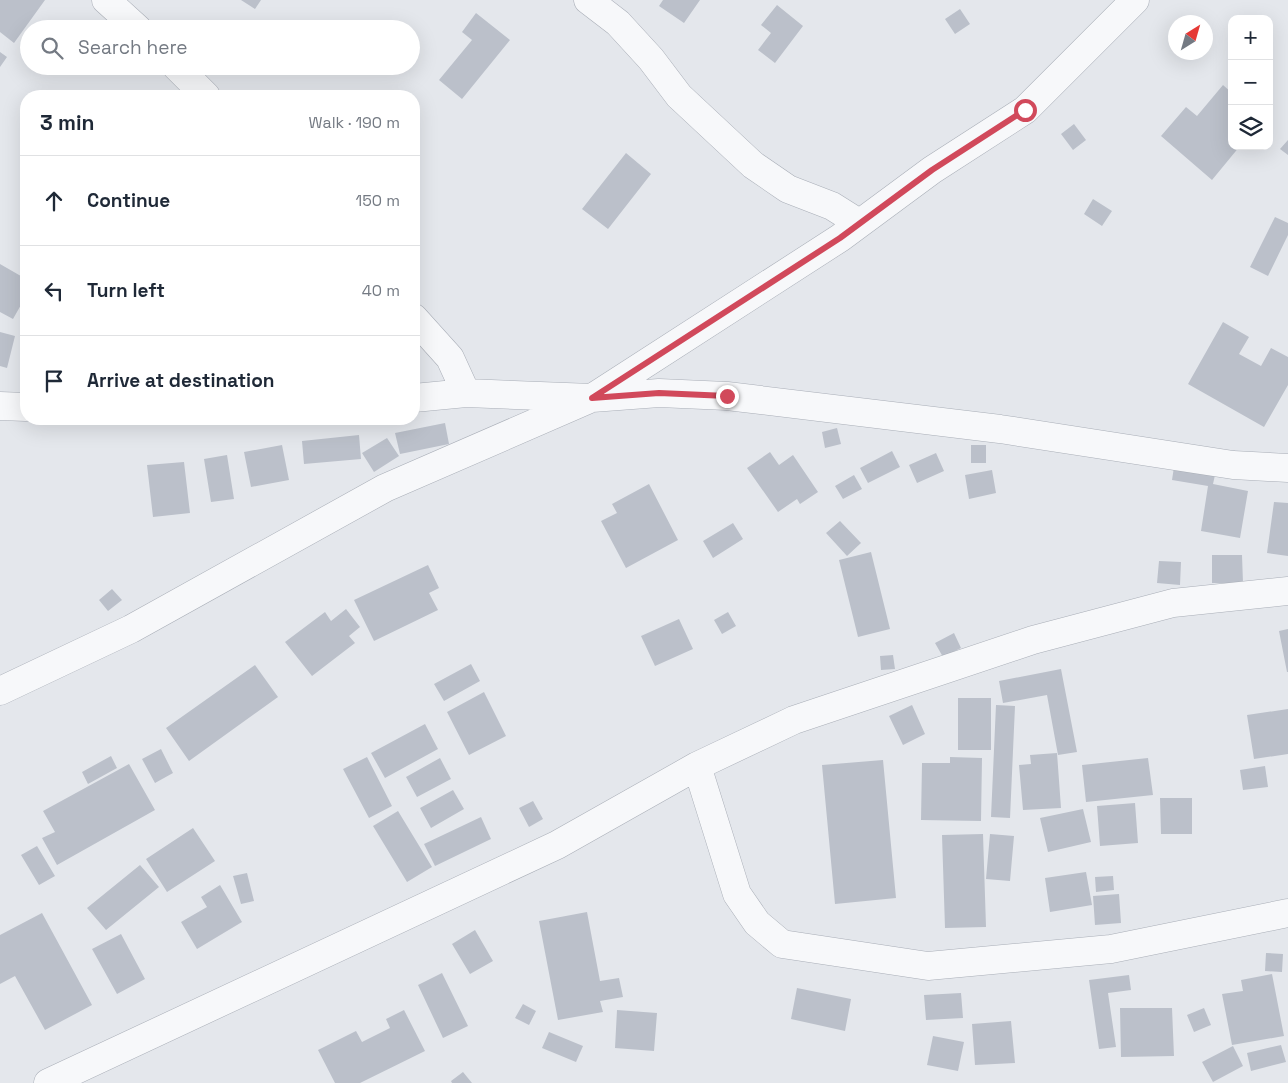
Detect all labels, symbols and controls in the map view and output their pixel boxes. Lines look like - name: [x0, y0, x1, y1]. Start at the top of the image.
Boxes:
- north arrow: [1168, 15, 1213, 60]
- map controls: [1228, 15, 1273, 150]
- button: +: [1228, 15, 1273, 60]
- search box: [20, 20, 420, 75]
- icon: search: [38, 34, 66, 62]
- text: Search here: [78, 35, 188, 60]
- button: −: [1228, 60, 1273, 105]
- route start: [1014, 99, 1037, 122]
- button: layers: [1228, 105, 1273, 150]
- text: 3 min: [40, 109, 95, 136]
- text: Walk · 190 m: [309, 112, 400, 133]
- icon: ahead: [40, 187, 68, 215]
- text: Continue: [87, 188, 170, 213]
- text: 150 m: [356, 190, 400, 211]
- icon: left: [40, 277, 68, 305]
- text: Turn left: [87, 278, 165, 303]
- text: 40 m: [362, 280, 400, 301]
- icon: arrive: [40, 367, 68, 395]
- text: Arrive at destination: [87, 368, 275, 393]
- route end: [716, 385, 739, 408]

